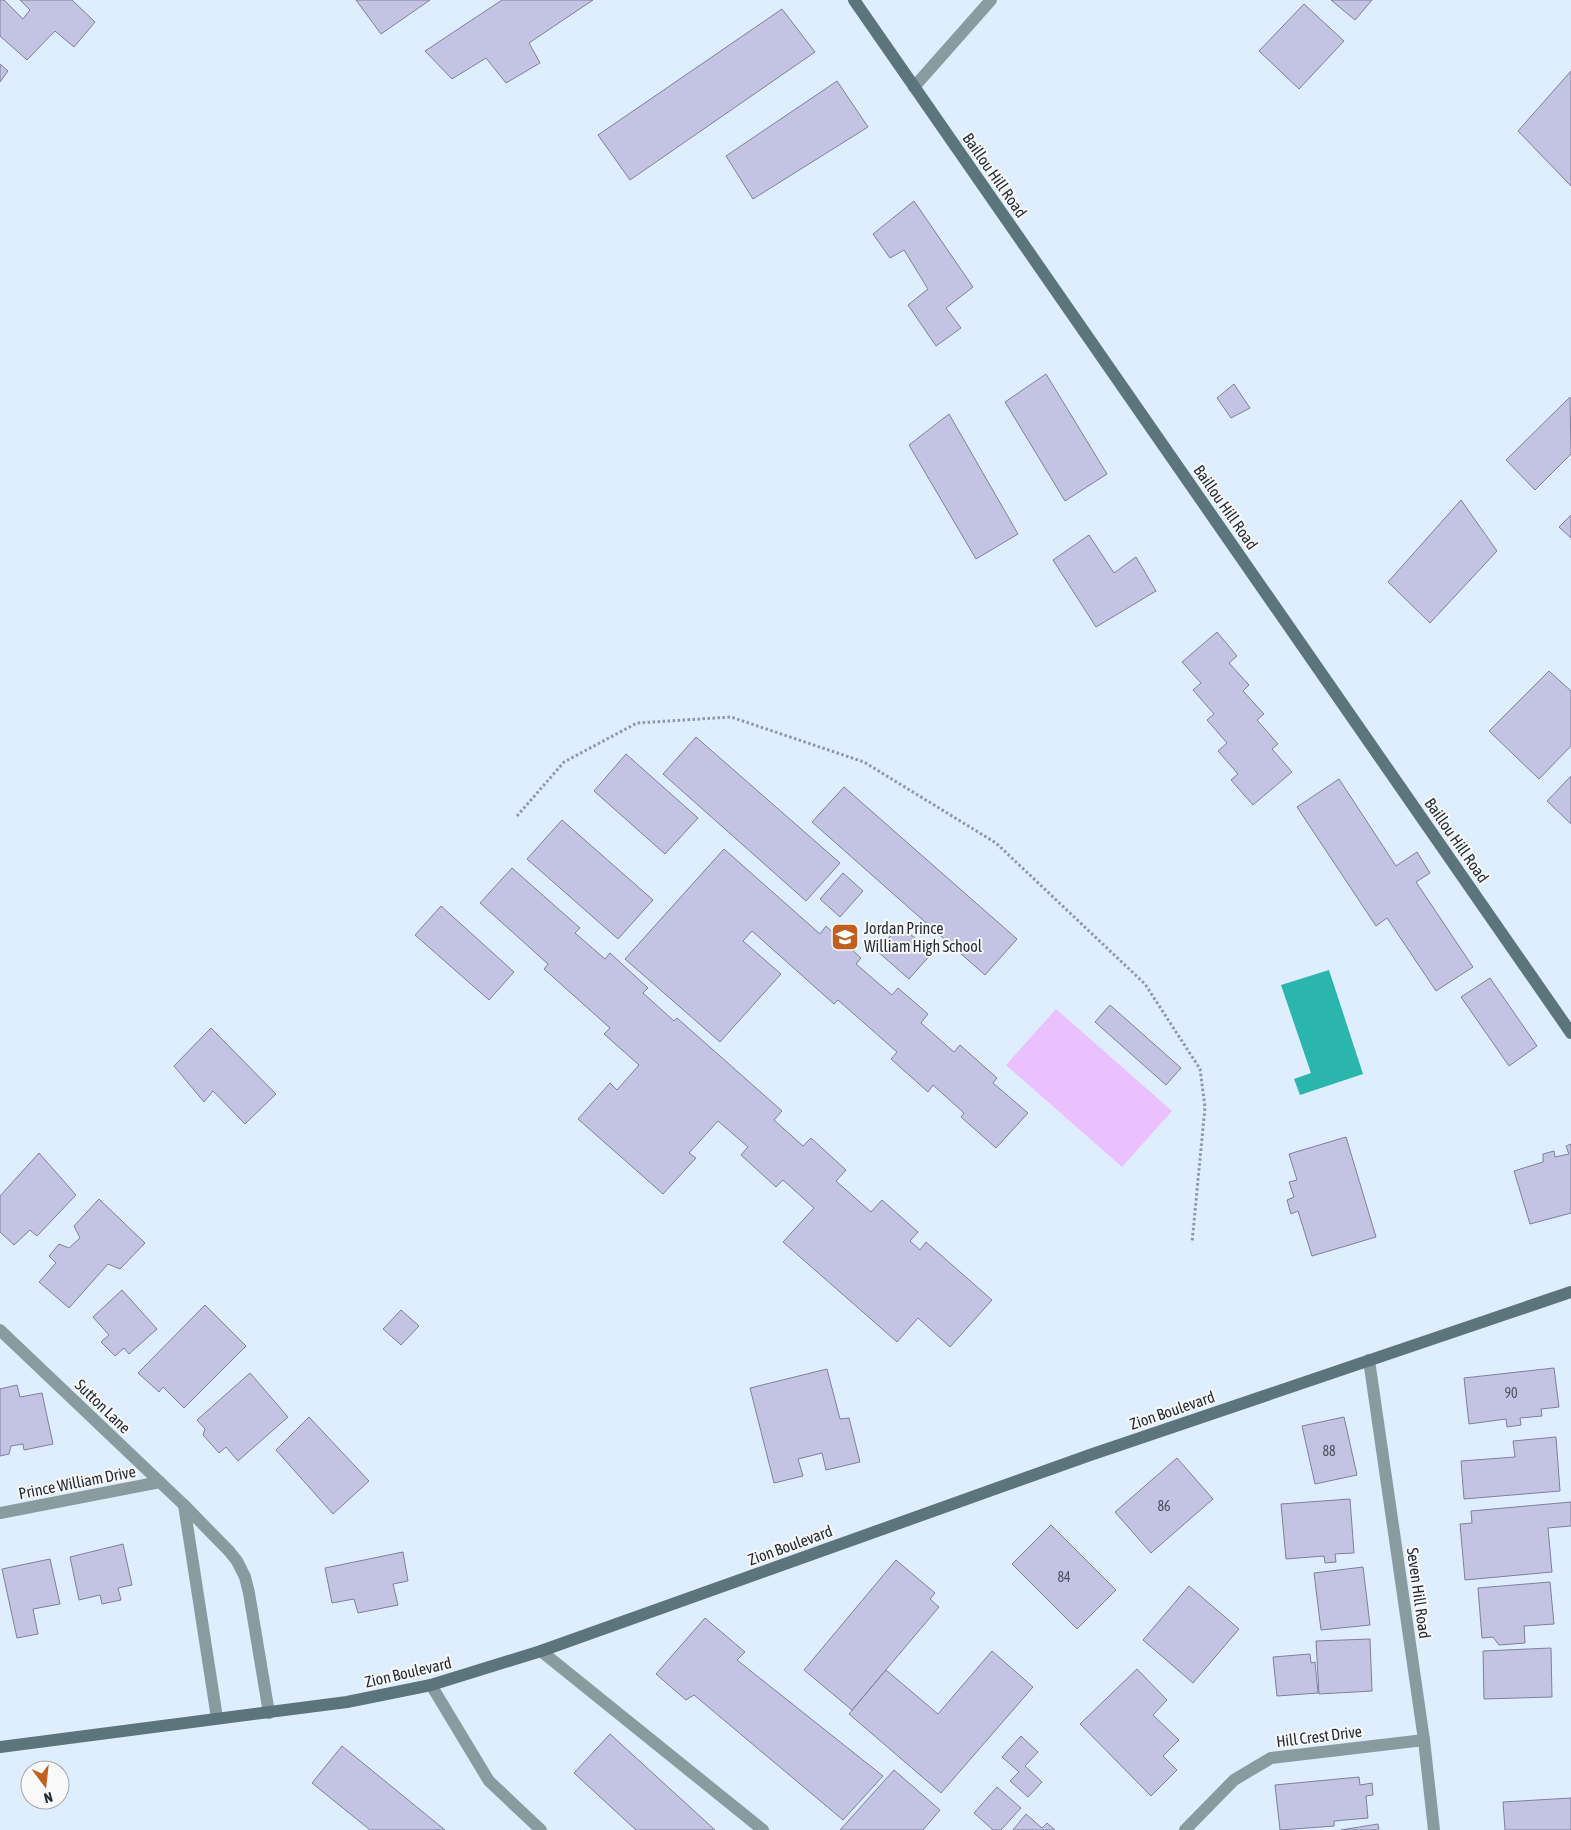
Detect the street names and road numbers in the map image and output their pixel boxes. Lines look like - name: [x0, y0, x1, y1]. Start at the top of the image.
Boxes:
- street label: Baillou Hill Road: [959, 129, 1031, 221]
- street label: Baillou Hill Road: [1190, 461, 1262, 553]
- street label: Baillou Hill Road: [1421, 794, 1493, 886]
- street label: Sutton Lane: [72, 1375, 134, 1437]
- street label: Zion Boulevard: [1127, 1387, 1217, 1433]
- street label: Prince William Drive: [17, 1462, 137, 1502]
- street label: Zion Boulevard: [745, 1521, 835, 1569]
- street label: Seven Hill Road: [1404, 1546, 1434, 1640]
- street label: Zion Boulevard: [363, 1653, 453, 1691]
- street label: Hill Crest Drive: [1275, 1722, 1363, 1750]

